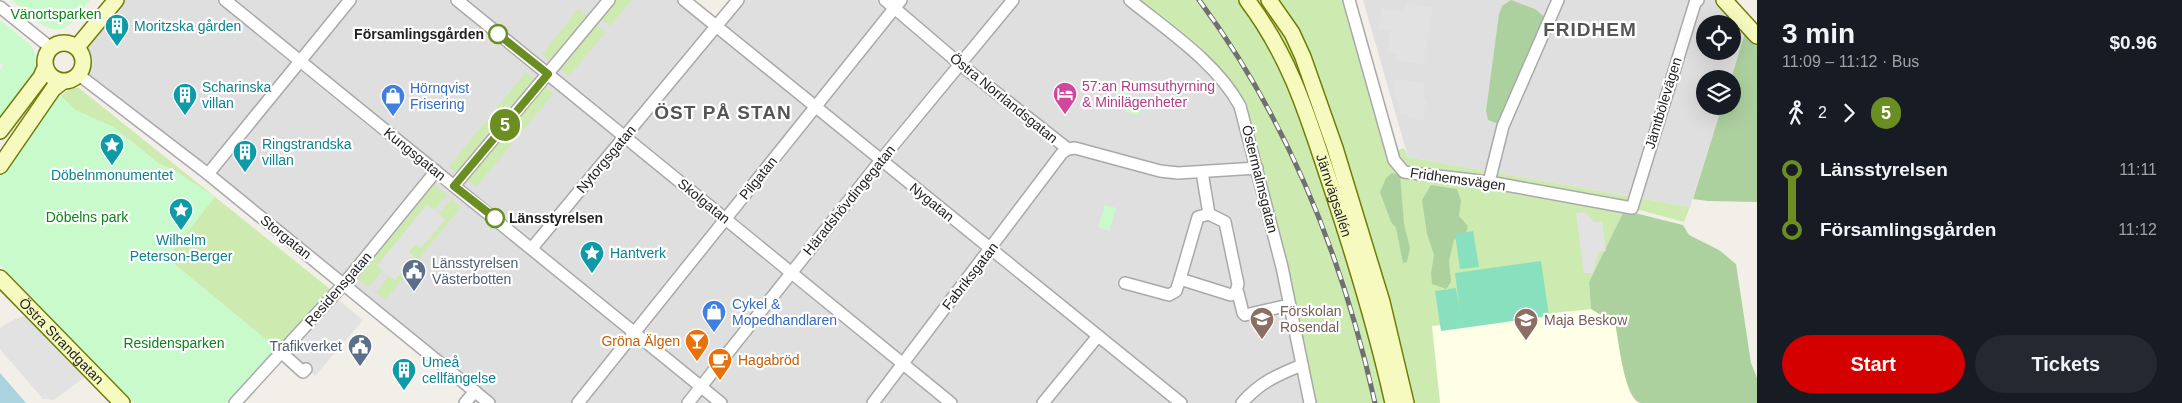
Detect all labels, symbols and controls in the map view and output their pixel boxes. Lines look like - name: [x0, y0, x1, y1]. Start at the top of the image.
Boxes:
- park label: Vänortsparken: [10, 6, 102, 22]
- building icon: Moritzska gården: [104, 13, 130, 47]
- map controls: [1696, 15, 1741, 115]
- button: locate: [1696, 15, 1741, 60]
- place label: Moritzska gården: [134, 18, 241, 34]
- text: 3 min: [1782, 18, 1855, 49]
- district label: FRIDHEM: [1543, 19, 1637, 40]
- marker: Församlingsgården: [488, 24, 508, 44]
- place label: Församlingsgården: [354, 26, 484, 42]
- text: $0.96: [2109, 32, 2157, 53]
- street label: Östra Norrlandsgatan: [947, 49, 1062, 146]
- text: 11:09 – 11:12 · Bus: [1782, 53, 1919, 70]
- street label: Jämtbölevägen: [1641, 55, 1685, 151]
- button: layers: [1696, 70, 1741, 115]
- place label: 57:an Rumsuthyrning & Minilägenheter: [1082, 78, 1215, 110]
- place label: Scharinska villan: [202, 79, 271, 111]
- place label: Hörnqvist Frisering: [410, 80, 469, 112]
- hotel icon: 57:an Rumsuthyrning & Minilägenheter: [1052, 81, 1078, 115]
- building icon: Scharinska villan: [172, 82, 198, 116]
- shop icon: Hörnqvist Frisering: [380, 83, 406, 117]
- icon: walk: [1782, 99, 1810, 127]
- icon: forward: [1835, 99, 1863, 127]
- district label: ÖST PÅ STAN: [654, 102, 792, 123]
- text: 5: [1881, 103, 1891, 123]
- text: 2: [1818, 104, 1827, 121]
- line badge: 5: [489, 109, 521, 141]
- text: 5: [500, 115, 510, 135]
- street label: Nytorgsgatan: [573, 122, 639, 196]
- street label: Östermalmsgatan: [1239, 123, 1282, 235]
- street label: Kungsgatan: [381, 124, 449, 184]
- place icon: Döbelnmonumentet: [99, 132, 125, 166]
- place label: Ringstrandska villan: [262, 136, 352, 168]
- building icon: Ringstrandska villan: [232, 139, 258, 173]
- street label: Häradshövdingegatan: [800, 142, 898, 258]
- street label: Järnvägsallén: [1313, 152, 1355, 239]
- street label: Pilgatan: [736, 153, 780, 203]
- text: Länsstyrelsen: [1820, 159, 1948, 180]
- text: 11:11: [2119, 161, 2157, 178]
- street label: Fridhemsvägen: [1409, 164, 1507, 194]
- place label: Döbelnmonumentet: [51, 167, 173, 183]
- street label: Skolgatan: [675, 175, 733, 227]
- street label: Nygatan: [907, 179, 957, 225]
- place icon: Wilhelm Peterson-Berger: [168, 197, 194, 231]
- marker: Länsstyrelsen: [485, 208, 505, 228]
- park label: Döbelns park: [46, 209, 129, 225]
- place label: Länsstyrelsen: [509, 210, 603, 226]
- street label: Storgatan: [257, 212, 315, 262]
- text: Församlingsgården: [1820, 219, 1996, 240]
- text: 11:12: [2118, 221, 2157, 238]
- place label: Wilhelm Peterson-Berger: [130, 232, 233, 264]
- street label: Fabriksgatan: [939, 239, 1001, 313]
- place icon: Hantverk: [579, 240, 605, 274]
- place label: Hantverk: [610, 245, 667, 261]
- street label: Residensgatan: [301, 249, 375, 329]
- place label: Länsstyrelsen Västerbotten: [432, 255, 518, 287]
- public building icon: Länsstyrelsen Västerbotten: [401, 258, 427, 292]
- street label: Östra Strandgatan: [16, 294, 107, 388]
- place label: Cykel & Mopedhandlaren: [732, 296, 837, 328]
- shop icon: Cykel & Mopedhandlaren: [701, 299, 727, 333]
- place label: Förskolan Rosendal: [1280, 303, 1341, 335]
- school or university icon: Förskolan Rosendal: [1249, 306, 1275, 340]
- school or university icon: Maja Beskow: [1513, 307, 1539, 341]
- place label: Maja Beskow: [1544, 312, 1628, 328]
- bar icon: Gröna Älgen: [684, 328, 710, 362]
- public building icon: Trafikverket: [347, 333, 373, 367]
- place label: Gröna Älgen: [601, 333, 680, 349]
- park label: Residensparken: [123, 335, 225, 351]
- button: Start: [1782, 335, 1965, 393]
- button: Tickets: [1975, 335, 2157, 393]
- place label: Trafikverket: [269, 338, 342, 354]
- cafe icon: Hagabröd: [707, 347, 733, 381]
- place label: Hagabröd: [738, 352, 800, 368]
- place label: Umeå cellfängelse: [422, 354, 496, 386]
- building icon: Umeå cellfängelse: [391, 357, 417, 391]

